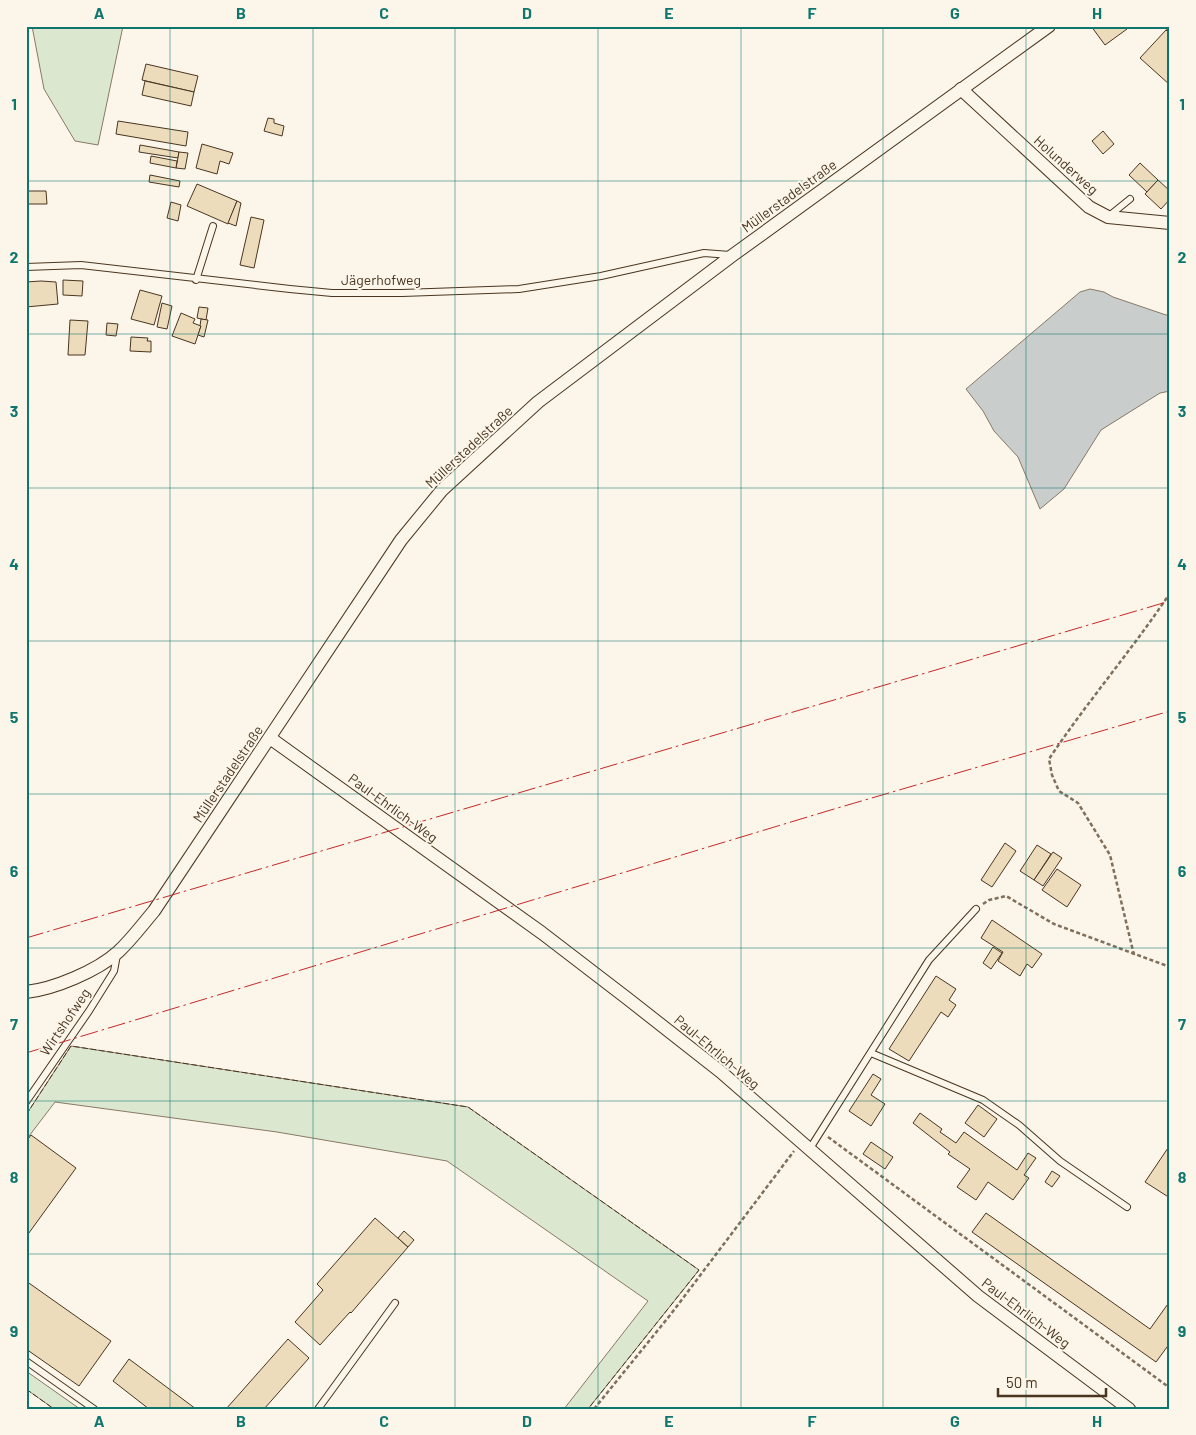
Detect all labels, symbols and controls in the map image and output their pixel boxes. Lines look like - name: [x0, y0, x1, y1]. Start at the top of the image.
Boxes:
- text: A: [94, 3, 105, 22]
- text: B: [236, 3, 246, 22]
- text: C: [379, 3, 389, 22]
- text: D: [522, 3, 532, 22]
- text: E: [664, 3, 674, 22]
- text: F: [808, 3, 817, 22]
- text: G: [950, 3, 960, 22]
- text: H: [1092, 3, 1102, 22]
- text: 1: [11, 94, 17, 113]
- text: 1: [1179, 94, 1185, 113]
- street label: Holunderweg: [1031, 131, 1102, 198]
- street label: Müllerstadelstraße: [738, 155, 839, 236]
- text: 2: [10, 247, 19, 266]
- text: 2: [1178, 247, 1187, 266]
- street label: Jägerhofweg: [341, 271, 421, 288]
- text: 3: [10, 401, 18, 420]
- text: 3: [1178, 401, 1186, 420]
- street label: Müllerstadelstraße: [422, 402, 516, 491]
- text: 4: [9, 554, 19, 573]
- text: 4: [1177, 554, 1187, 573]
- text: 5: [10, 707, 19, 726]
- text: 5: [1178, 707, 1187, 726]
- street label: Müllerstadelstraße: [189, 722, 266, 825]
- street label: Paul-Ehrlich-Weg: [345, 769, 441, 846]
- text: 6: [10, 861, 19, 880]
- text: 6: [1178, 861, 1187, 880]
- street label: Wirtshofweg: [36, 985, 93, 1059]
- street label: Paul-Ehrlich-Weg: [671, 1011, 764, 1092]
- text: 7: [10, 1014, 18, 1033]
- text: 7: [1178, 1014, 1186, 1033]
- text: 8: [10, 1167, 19, 1186]
- text: 8: [1178, 1167, 1187, 1186]
- street label: Paul-Ehrlich-Weg: [979, 1274, 1074, 1351]
- text: 9: [10, 1321, 18, 1340]
- text: 9: [1178, 1321, 1186, 1340]
- scale bar: [998, 1365, 1106, 1397]
- text: 50 m: [1006, 1373, 1038, 1391]
- text: A: [94, 1411, 105, 1430]
- text: B: [236, 1411, 246, 1430]
- text: C: [379, 1411, 389, 1430]
- text: D: [522, 1411, 532, 1430]
- text: E: [664, 1411, 674, 1430]
- text: F: [808, 1411, 817, 1430]
- text: G: [950, 1411, 960, 1430]
- text: H: [1092, 1411, 1102, 1430]

